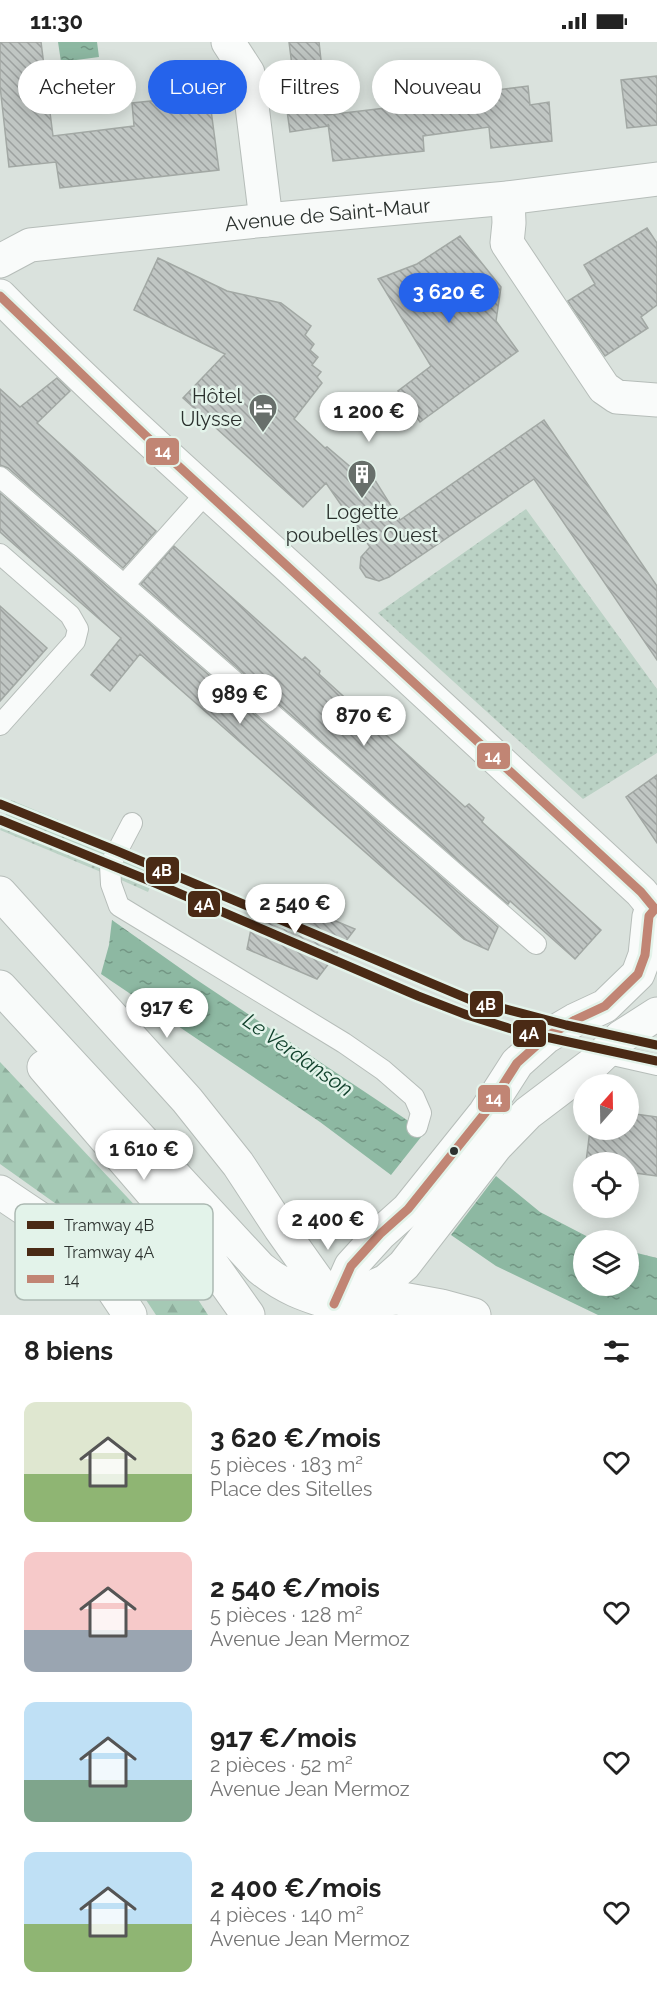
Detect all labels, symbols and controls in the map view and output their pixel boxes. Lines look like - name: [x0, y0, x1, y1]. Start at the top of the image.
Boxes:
- text: 11:30: [30, 8, 83, 34]
- chip: Acheter: [18, 60, 136, 114]
- chip: Louer: [148, 60, 247, 114]
- chip: Filtres: [259, 60, 360, 114]
- chip: Nouveau: [372, 60, 502, 114]
- street label: Avenue de Saint-Maur: [224, 193, 431, 236]
- pin: 3 620 €: [394, 273, 504, 324]
- text: 3 620 €: [413, 280, 485, 304]
- place label: Hôtel Ulysse: [180, 384, 243, 431]
- hotel icon: Hôtel Ulysse: [247, 392, 279, 434]
- pin: 1 200 €: [314, 392, 424, 443]
- text: 1 200 €: [333, 399, 405, 423]
- line badge: 14: [145, 437, 180, 466]
- text: 14: [154, 442, 172, 461]
- building icon: Logette poubelles Ouest: [346, 458, 378, 500]
- place label: Logette poubelles Ouest: [286, 500, 439, 547]
- pin: 989 €: [198, 674, 282, 725]
- text: 989 €: [212, 681, 268, 705]
- pin: 870 €: [322, 696, 406, 747]
- text: 870 €: [336, 703, 392, 727]
- line badge: 14: [476, 742, 511, 770]
- text: 14: [484, 747, 502, 766]
- line badge: 4B: [145, 856, 180, 885]
- text: 4B: [152, 861, 172, 880]
- pin: 2 540 €: [240, 884, 350, 935]
- line badge: 4A: [187, 890, 221, 918]
- text: 2 540 €: [259, 891, 331, 915]
- text: 4A: [194, 895, 214, 914]
- pin: 917 €: [125, 988, 209, 1039]
- line badge: 4B: [469, 990, 504, 1018]
- text: 917 €: [140, 995, 194, 1019]
- text: 4B: [476, 995, 496, 1014]
- water label: Le Verdanson: [239, 1008, 358, 1102]
- line badge: 4A: [512, 1019, 547, 1048]
- text: 4A: [519, 1024, 539, 1043]
- north arrow: [573, 1074, 639, 1140]
- map controls: [573, 1074, 639, 1296]
- line badge: 14: [477, 1084, 511, 1113]
- text: 14: [485, 1089, 503, 1108]
- pin: 1 610 €: [89, 1130, 199, 1181]
- text: 1 610 €: [109, 1137, 179, 1161]
- unlabelled marker: [448, 1145, 460, 1157]
- button: locate: [573, 1152, 639, 1218]
- pin: 2 400 €: [273, 1200, 383, 1251]
- legend: [15, 1204, 213, 1300]
- text: 2 400 €: [292, 1207, 364, 1231]
- text: Tramway 4B: [64, 1216, 154, 1235]
- button: layers: [573, 1230, 639, 1296]
- text: Tramway 4A: [64, 1243, 154, 1262]
- text: 14: [64, 1270, 80, 1289]
- icon: filters: [600, 1335, 633, 1368]
- text: 8 biens: [24, 1336, 113, 1366]
- text: 3 620 €/mois: [210, 1423, 381, 1453]
- icon: home: [72, 1426, 144, 1498]
- icon: heart: [600, 1446, 633, 1479]
- text: 5 pièces · 183 m²: [210, 1453, 363, 1477]
- text: Place des Sitelles: [210, 1477, 373, 1501]
- text: 2 540 €/mois: [210, 1573, 380, 1603]
- icon: home: [72, 1576, 144, 1648]
- icon: heart: [600, 1596, 633, 1629]
- text: 5 pièces · 128 m²: [210, 1603, 363, 1627]
- text: Avenue Jean Mermoz: [210, 1627, 410, 1651]
- text: 917 €/mois: [210, 1723, 356, 1753]
- icon: home: [72, 1726, 144, 1798]
- icon: heart: [600, 1746, 633, 1779]
- text: 2 pièces · 52 m²: [210, 1753, 353, 1777]
- text: Avenue Jean Mermoz: [210, 1777, 410, 1801]
- text: 2 400 €/mois: [210, 1873, 381, 1903]
- icon: home: [72, 1876, 144, 1948]
- icon: heart: [600, 1896, 633, 1929]
- text: 4 pièces · 140 m²: [210, 1903, 364, 1927]
- text: Avenue Jean Mermoz: [210, 1927, 410, 1951]

